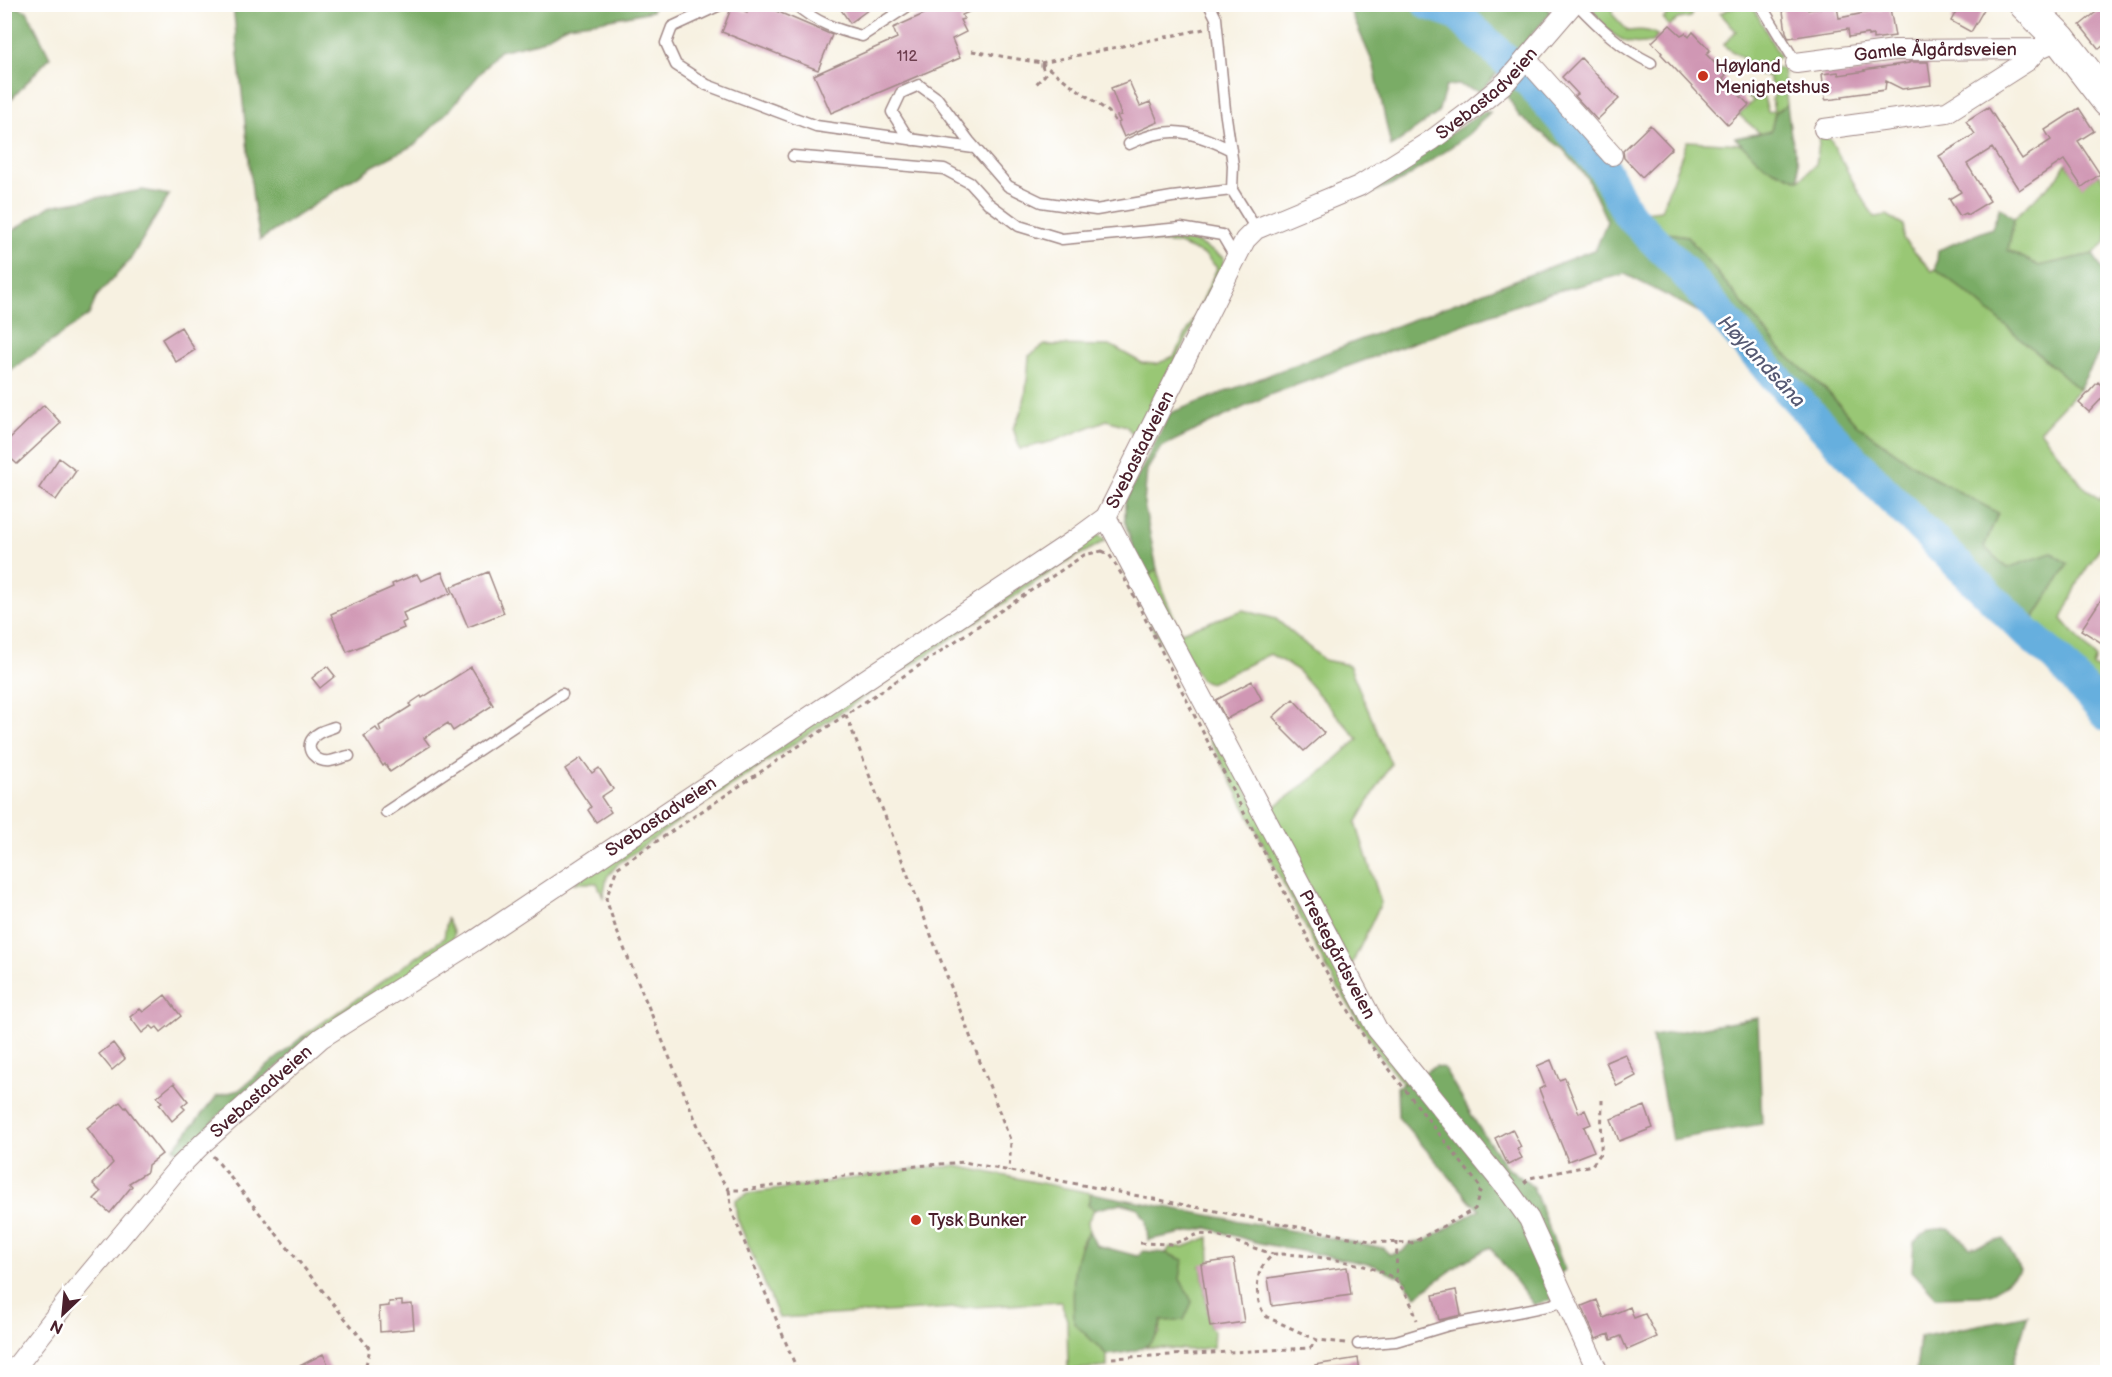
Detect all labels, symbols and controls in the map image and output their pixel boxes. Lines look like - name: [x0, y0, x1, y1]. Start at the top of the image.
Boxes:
- street label: Gamle Ålgårdsveien: [1853, 39, 2017, 66]
- street label: Svebastadveien: [1432, 43, 1542, 144]
- house number: 112: [897, 47, 917, 66]
- place label: Høyland Menighetshus: [1715, 56, 1830, 98]
- marker: Høyland Menighetshus: [1696, 69, 1710, 83]
- water label: Høylandsåna: [1713, 311, 1810, 413]
- street label: Svebastadveien: [1102, 387, 1179, 512]
- street label: Svebastadveien: [602, 772, 721, 861]
- street label: Prestegårdsveien: [1294, 887, 1380, 1023]
- street label: Svebastadveien: [206, 1041, 316, 1143]
- place label: Tysk Bunker: [928, 1210, 1027, 1231]
- marker: Tysk Bunker: [909, 1213, 923, 1227]
- north arrow: [33, 1284, 93, 1344]
- text: N: [48, 1315, 67, 1337]

